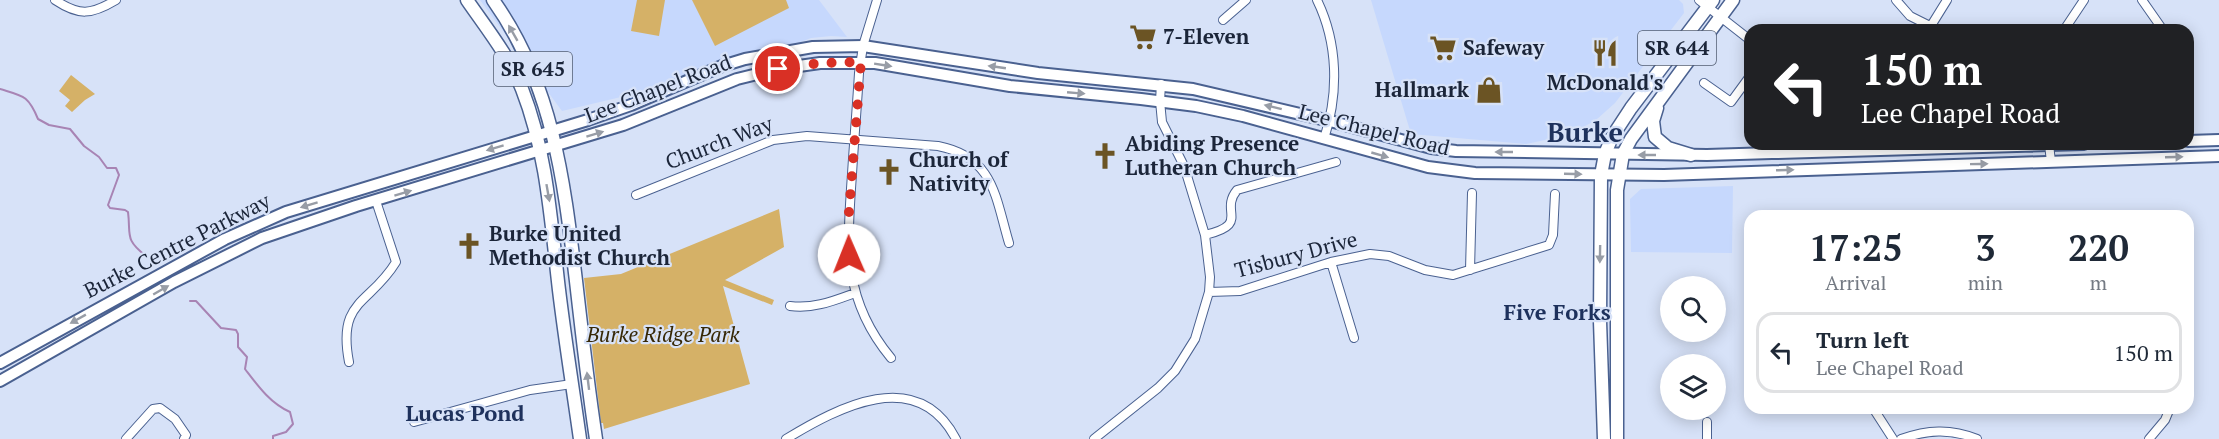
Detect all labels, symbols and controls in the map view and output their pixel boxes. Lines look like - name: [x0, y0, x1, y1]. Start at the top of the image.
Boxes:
- supermarket icon: 7-Eleven: [1128, 22, 1158, 52]
- place label: 7-Eleven: [1163, 22, 1250, 50]
- one-way arrow: [508, 25, 519, 41]
- road number: SR 644: [1638, 31, 1716, 65]
- supermarket icon: Safeway: [1428, 33, 1458, 63]
- place label: Safeway: [1463, 33, 1545, 61]
- restaurant icon: McDonald's: [1590, 38, 1620, 68]
- text: 150 m: [1861, 41, 1982, 97]
- pin: [752, 43, 803, 94]
- street label: Lee Chapel Road: [580, 47, 735, 129]
- icon: left: [1762, 48, 1840, 126]
- road number: SR 645: [494, 52, 572, 86]
- icon: arrive: [761, 52, 794, 85]
- one-way arrow: [874, 60, 893, 69]
- one-way arrow: [988, 62, 1007, 71]
- place label: McDonald's: [1547, 68, 1663, 96]
- place label: Hallmark: [1375, 75, 1470, 103]
- shop icon: Hallmark: [1474, 75, 1504, 105]
- one-way arrow: [1066, 88, 1085, 98]
- text: Lee Chapel Road: [1861, 95, 2060, 131]
- street label: Lee Chapel Road: [1296, 97, 1453, 161]
- one-way arrow: [1264, 101, 1282, 111]
- street label: Church Way: [661, 109, 777, 175]
- district label: Burke: [1547, 114, 1623, 150]
- one-way arrow: [586, 129, 604, 138]
- place label: Abiding Presence Lutheran Church: [1125, 129, 1299, 181]
- church icon: Abiding Presence Lutheran Church: [1090, 141, 1120, 171]
- one-way arrow: [486, 144, 504, 153]
- place label: Church of Nativity: [909, 145, 1010, 197]
- one-way arrow: [1495, 147, 1514, 157]
- one-way arrow: [1371, 150, 1389, 160]
- one-way arrow: [1638, 150, 1657, 160]
- one-way arrow: [2165, 153, 2184, 162]
- church icon: Church of Nativity: [874, 157, 904, 187]
- one-way arrow: [1970, 159, 1989, 169]
- one-way arrow: [1775, 166, 1794, 175]
- one-way arrow: [1564, 169, 1583, 179]
- one-way arrow: [543, 184, 552, 203]
- street label: Burke Centre Parkway: [79, 186, 275, 304]
- one-way arrow: [394, 188, 412, 197]
- one-way arrow: [300, 201, 318, 210]
- place label: Burke United Methodist Church: [489, 219, 671, 271]
- position arrow: [817, 223, 881, 287]
- street label: Tisbury Drive: [1231, 224, 1360, 284]
- text: 17:25: [1809, 224, 1903, 271]
- text: 3: [1975, 224, 1996, 271]
- text: 220: [2068, 224, 2129, 271]
- church icon: Burke United Methodist Church: [454, 231, 484, 261]
- one-way arrow: [1596, 245, 1605, 264]
- text: Arrival: [1825, 269, 1887, 296]
- text: min: [1968, 269, 2003, 296]
- text: m: [2090, 269, 2107, 296]
- map controls: [1660, 276, 1726, 420]
- button: search: [1660, 276, 1726, 342]
- one-way arrow: [152, 285, 169, 295]
- district label: Five Forks: [1503, 297, 1611, 326]
- one-way arrow: [69, 314, 86, 324]
- park label: Burke Ridge Park: [585, 320, 741, 348]
- text: Turn left: [1816, 325, 1909, 354]
- icon: left: [1765, 336, 1798, 369]
- text: 150 m: [2113, 338, 2173, 367]
- button: layers: [1660, 354, 1726, 420]
- text: Lee Chapel Road: [1816, 354, 1964, 381]
- one-way arrow: [583, 372, 592, 391]
- district label: Lucas Pond: [405, 398, 525, 427]

